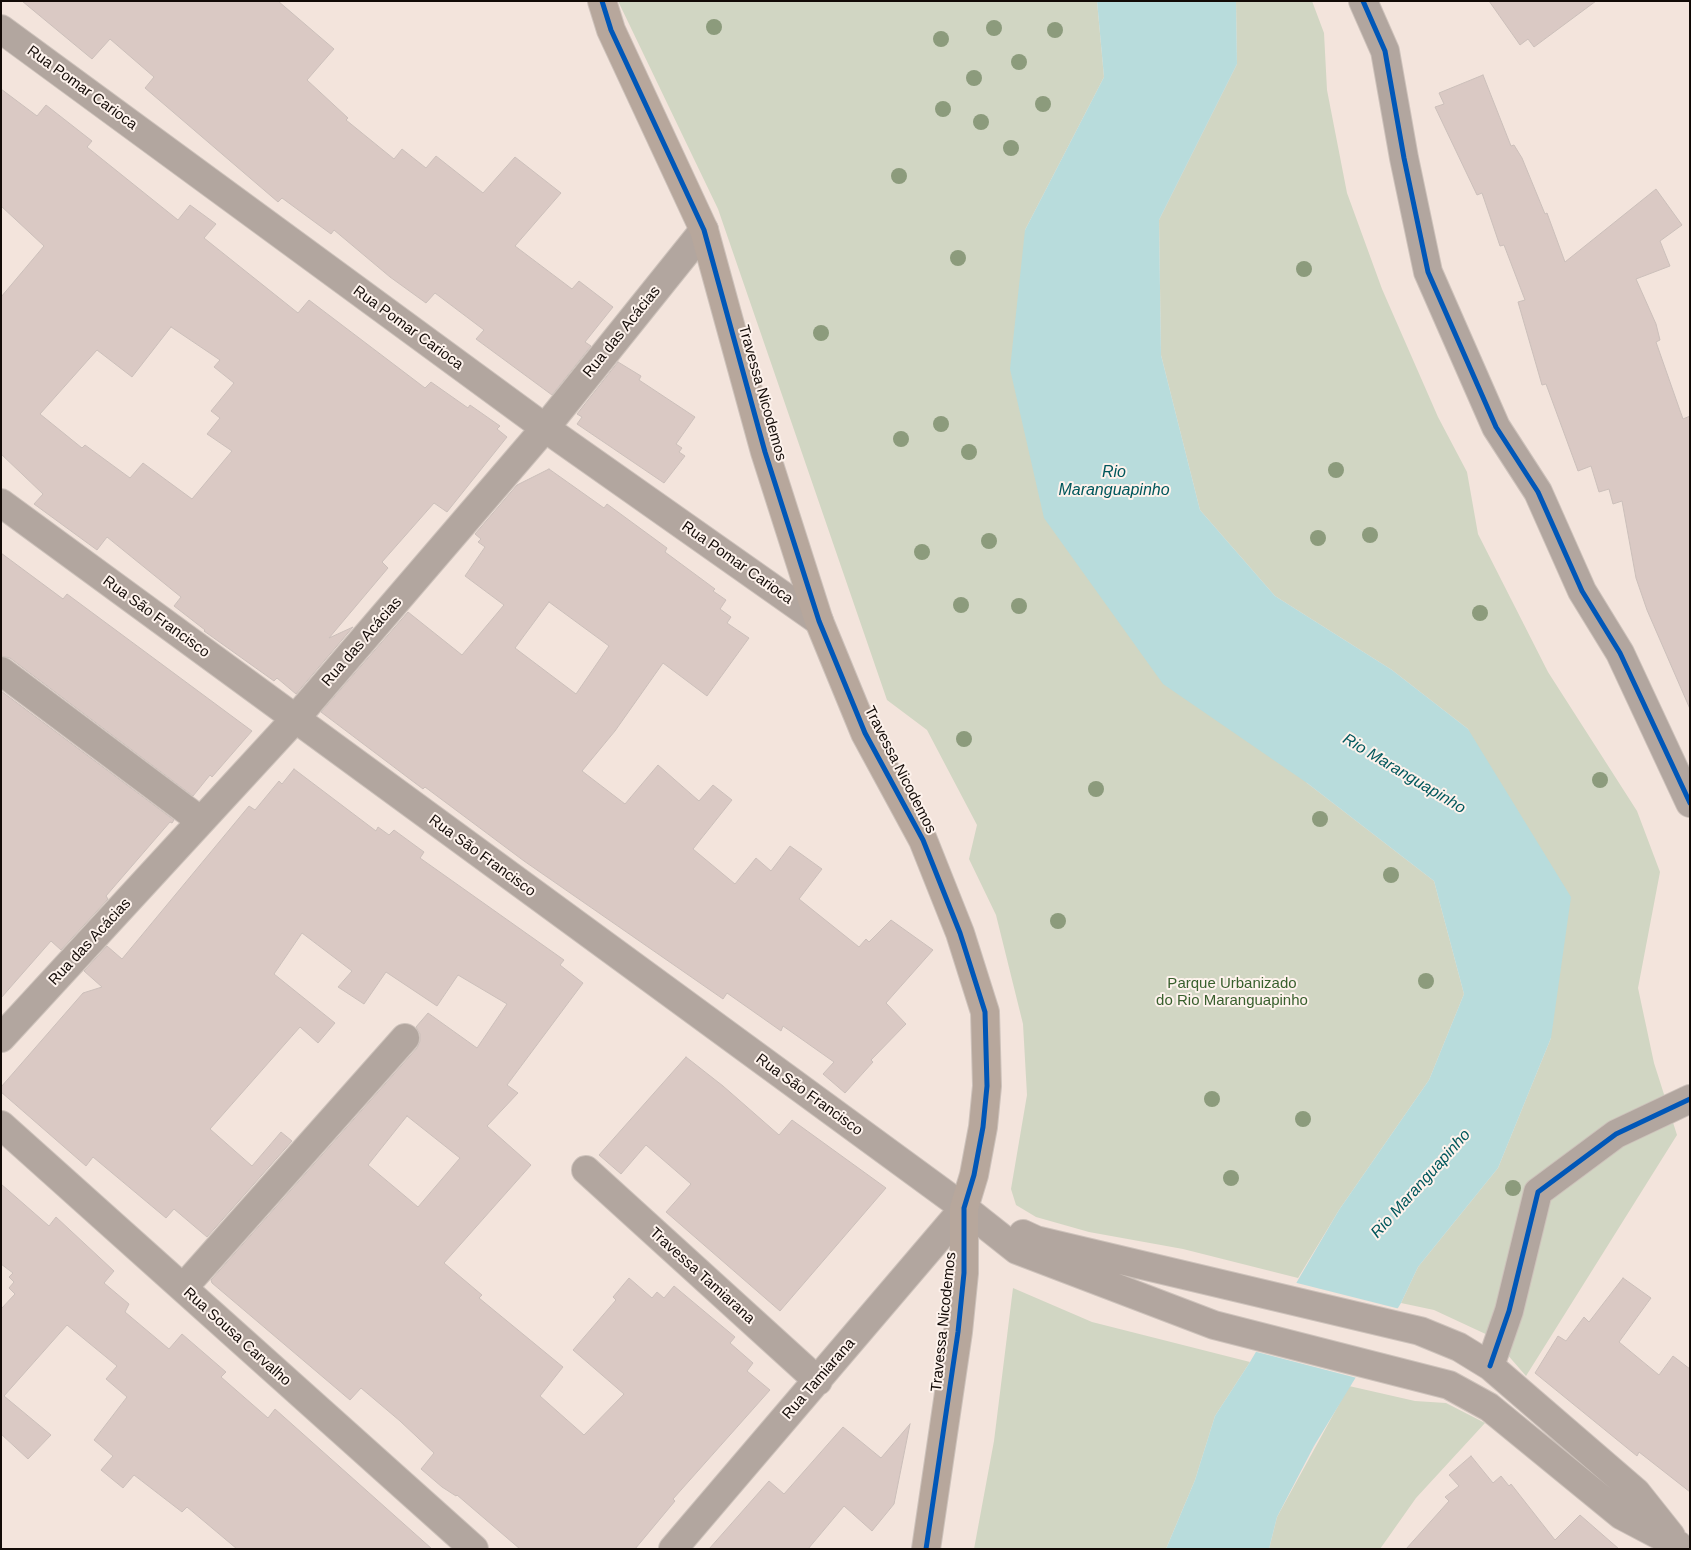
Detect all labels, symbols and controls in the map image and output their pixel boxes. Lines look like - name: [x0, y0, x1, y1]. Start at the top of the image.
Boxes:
- street label: Rua Pomar Carioca: [23, 42, 141, 134]
- street label: Rua Pomar Carioca: [349, 282, 467, 374]
- street label: Rua das Acácias: [580, 283, 664, 381]
- street label: Travessa Nicodemos: [734, 323, 790, 463]
- water label: Rio Maranguapinho: [1058, 463, 1170, 501]
- street label: Rua Pomar Carioca: [678, 518, 796, 608]
- street label: Rua São Francisco: [99, 572, 213, 662]
- street label: Rua das Acácias: [318, 594, 406, 690]
- street label: Travessa Nicodemos: [860, 703, 940, 837]
- water label: Rio Maranguapinho: [1339, 730, 1469, 818]
- street label: Rua São Francisco: [425, 811, 539, 901]
- street label: Rua das Acácias: [45, 895, 135, 989]
- park label: Parque Urbanizado do Rio Maranguapinho: [1156, 975, 1308, 1010]
- street label: Rua São Francisco: [752, 1050, 866, 1140]
- water label: Rio Maranguapinho: [1367, 1126, 1475, 1242]
- street label: Travessa Tamiarana: [646, 1224, 758, 1328]
- street label: Travessa Nicodemos: [928, 1251, 960, 1393]
- street label: Rua Sousa Carvalho: [180, 1284, 294, 1390]
- street label: Rua Tamiarana: [779, 1335, 859, 1423]

